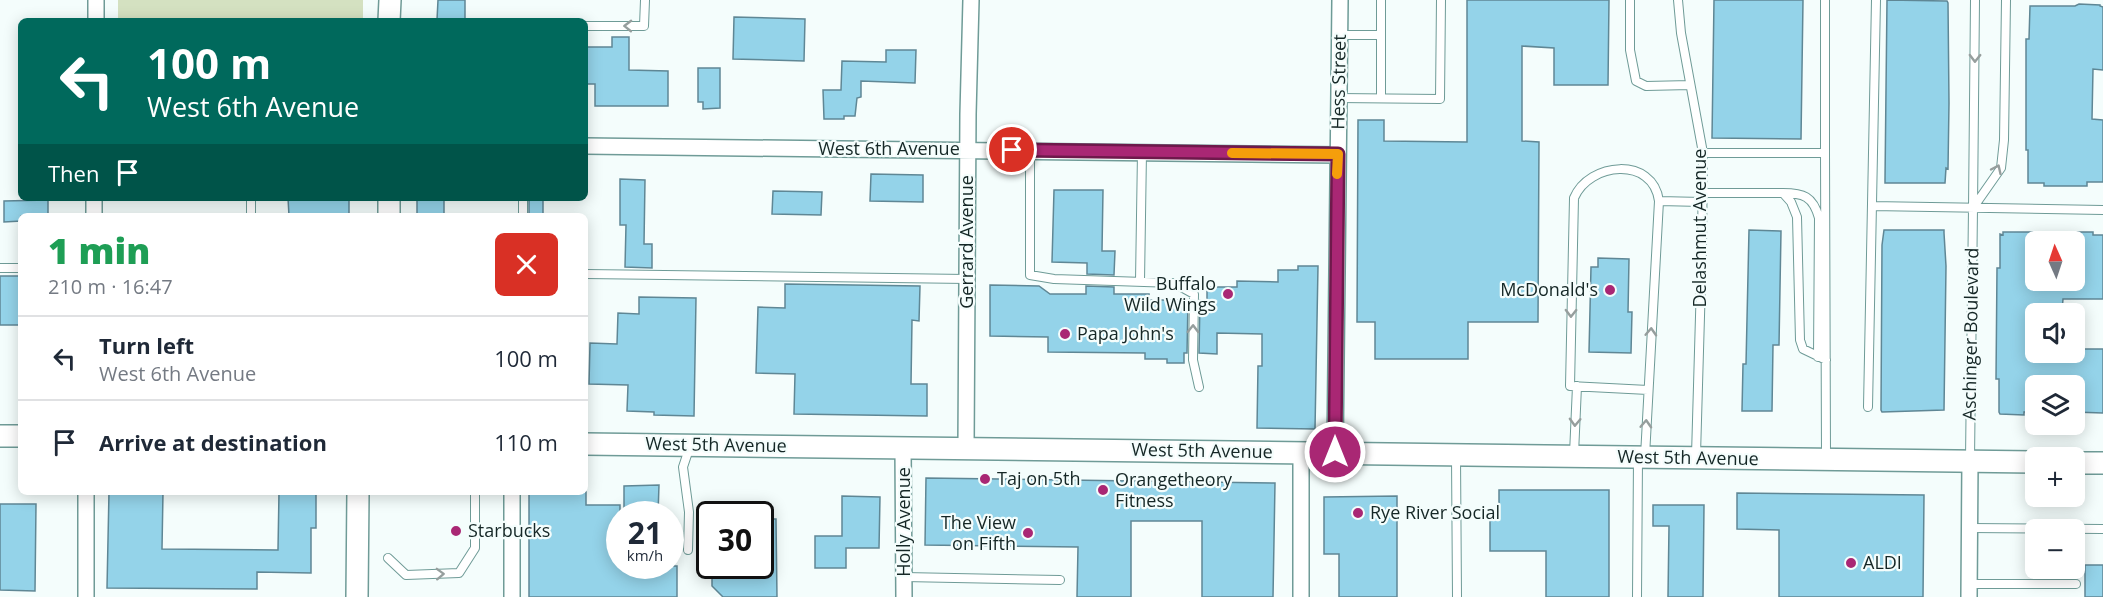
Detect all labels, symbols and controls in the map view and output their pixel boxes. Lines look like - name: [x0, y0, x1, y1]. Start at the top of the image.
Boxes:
- one-way arrow: [623, 20, 632, 32]
- text: 100 m: [147, 34, 271, 91]
- street label: Hess Street: [1325, 34, 1351, 130]
- icon: left: [48, 42, 126, 120]
- one-way arrow: [1969, 54, 1981, 63]
- text: West 6th Avenue: [147, 88, 359, 125]
- pin: [986, 124, 1037, 175]
- icon: arrive: [995, 133, 1028, 166]
- street label: West 6th Avenue: [818, 136, 960, 160]
- street label: Delashmut Avenue: [1687, 149, 1711, 307]
- icon: arrive: [111, 156, 144, 189]
- text: Then: [48, 158, 99, 188]
- one-way arrow: [1990, 165, 2002, 176]
- street label: Gerrard Avenue: [954, 175, 978, 309]
- text: 1 min: [48, 226, 150, 275]
- north arrow: [2025, 231, 2085, 291]
- map controls: [2025, 231, 2085, 579]
- button: close: [495, 233, 558, 296]
- street label: Aschinger Boulevard: [1956, 247, 1984, 420]
- place label: Buffalo Wild Wings: [1124, 271, 1216, 316]
- text: 210 m · 16:47: [48, 273, 173, 300]
- place label: McDonald's: [1500, 277, 1598, 301]
- marker: McDonald's: [1603, 283, 1617, 297]
- marker: Buffalo Wild Wings: [1221, 287, 1235, 301]
- button: sound: [2025, 303, 2085, 363]
- one-way arrow: [1565, 308, 1577, 317]
- place label: Papa John's: [1077, 321, 1174, 345]
- one-way arrow: [1187, 324, 1199, 333]
- marker: Papa John's: [1058, 327, 1072, 341]
- one-way arrow: [1645, 327, 1658, 336]
- text: Turn left: [99, 330, 194, 360]
- icon: left: [48, 342, 81, 375]
- text: 100 m: [494, 343, 558, 373]
- text: West 6th Avenue: [99, 360, 256, 387]
- button: layers: [2025, 375, 2085, 435]
- one-way arrow: [1569, 417, 1582, 426]
- position arrow: [1303, 420, 1367, 484]
- one-way arrow: [1640, 420, 1653, 429]
- icon: arrive: [48, 426, 81, 459]
- text: Arrive at destination: [99, 427, 327, 457]
- text: 110 m: [494, 427, 558, 457]
- street label: West 5th Avenue: [645, 431, 787, 457]
- street label: West 5th Avenue: [1131, 437, 1273, 463]
- street label: West 5th Avenue: [1617, 444, 1759, 470]
- button: +: [2025, 447, 2085, 507]
- place label: Taj on 5th: [997, 466, 1080, 490]
- street label: Holly Avenue: [891, 467, 915, 577]
- place label: Orangetheory Fitness: [1115, 467, 1233, 512]
- marker: Taj on 5th: [978, 472, 992, 486]
- marker: Orangetheory Fitness: [1096, 483, 1110, 497]
- place label: Rye River Social: [1370, 500, 1500, 524]
- speed limit sign: 30: [696, 501, 774, 579]
- marker: Rye River Social: [1351, 506, 1365, 520]
- place label: The View on Fifth: [941, 510, 1016, 555]
- text: 21: [628, 512, 662, 553]
- place label: Starbucks: [468, 518, 550, 542]
- button: −: [2025, 519, 2085, 579]
- marker: Starbucks: [449, 524, 463, 538]
- marker: The View on Fifth: [1021, 526, 1035, 540]
- text: km/h: [627, 545, 663, 565]
- place label: ALDI: [1863, 550, 1902, 574]
- marker: ALDI: [1844, 556, 1858, 570]
- one-way arrow: [435, 568, 444, 580]

